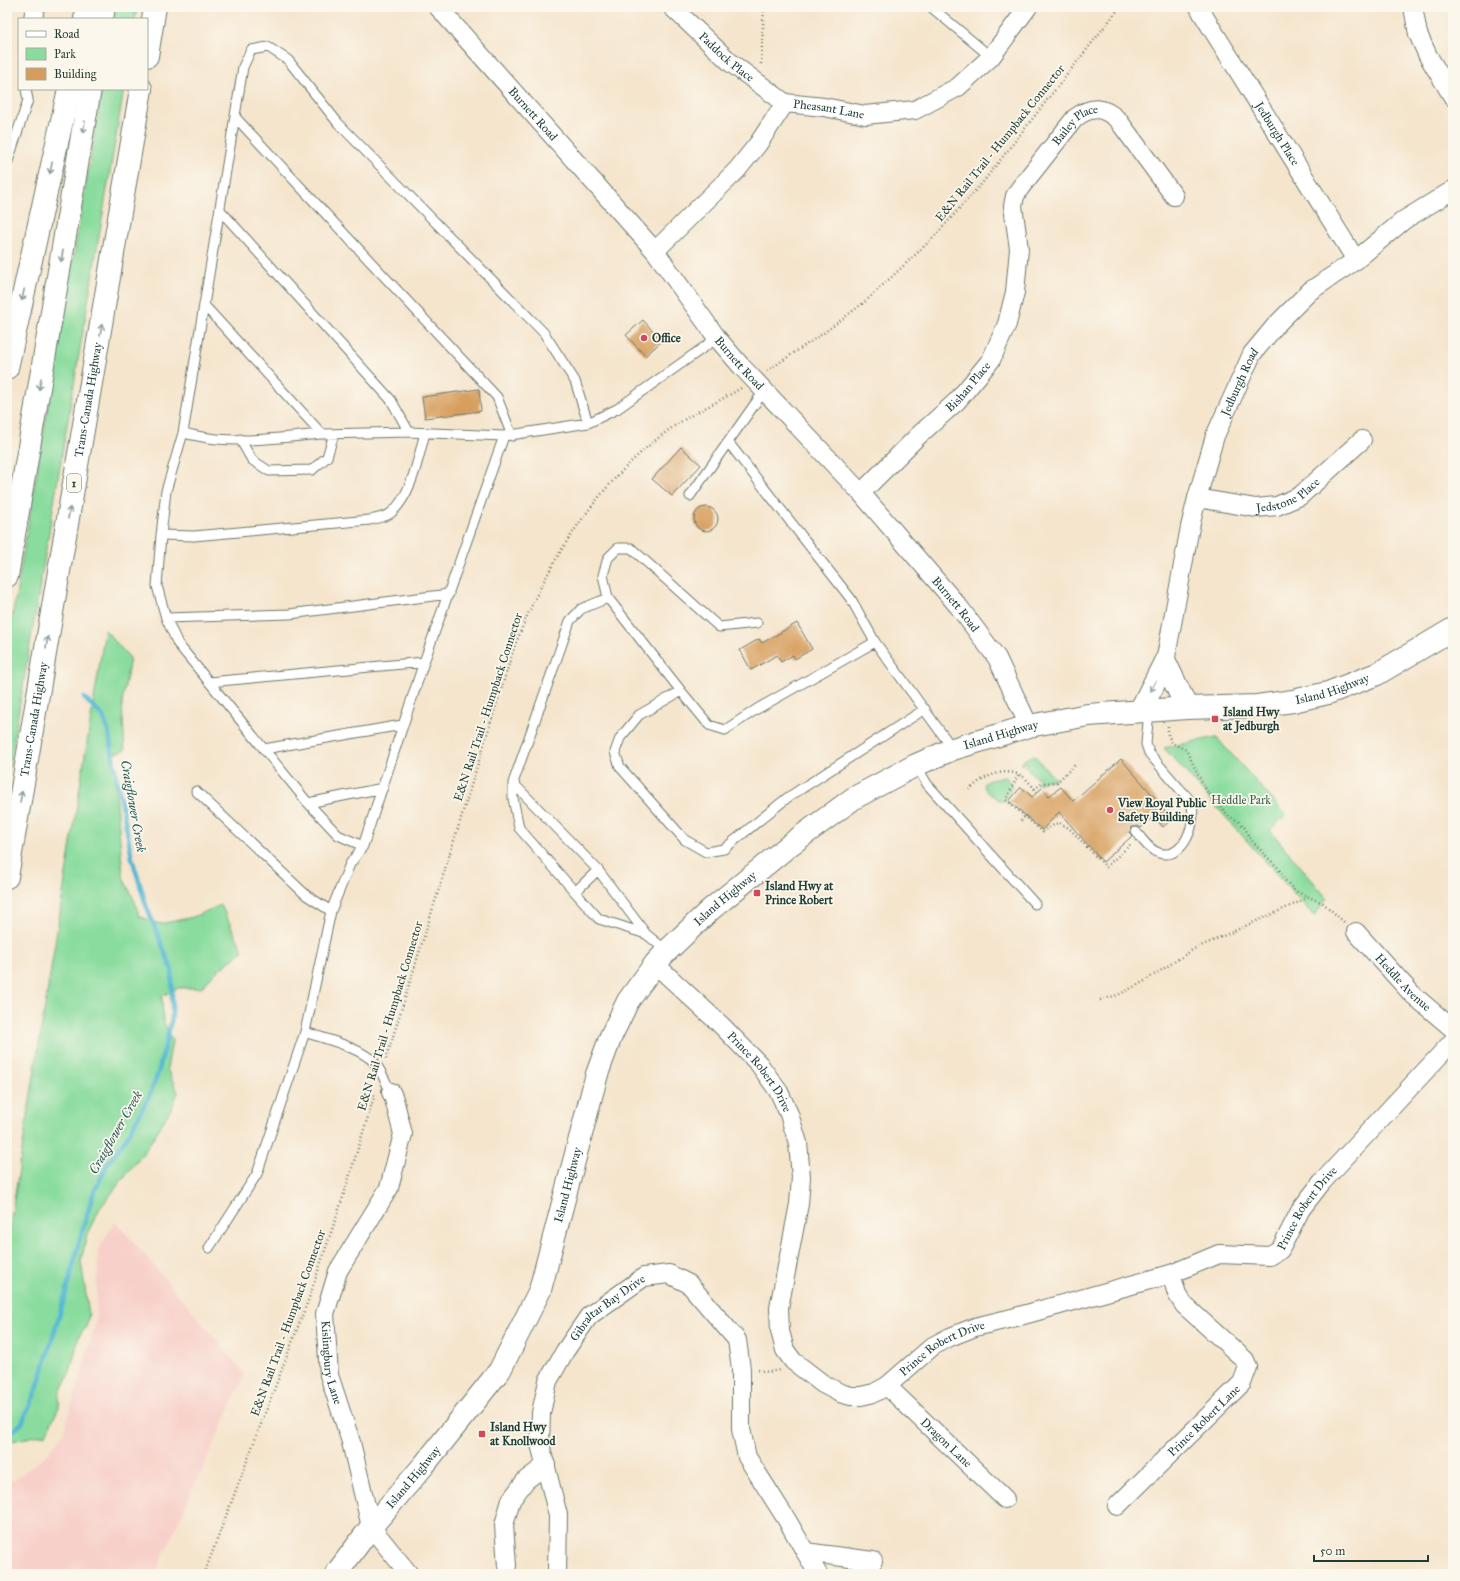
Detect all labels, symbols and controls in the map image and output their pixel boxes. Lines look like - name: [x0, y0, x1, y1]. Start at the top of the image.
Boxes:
- legend: [18, 18, 148, 90]
- text: Road: [54, 27, 80, 41]
- street label: Paddock Place: [696, 29, 757, 85]
- text: Park: [54, 47, 76, 61]
- street label: E&N Rail Trail - Humpback Connector: [932, 62, 1068, 224]
- text: Building: [54, 67, 97, 82]
- street label: Burnett Road: [506, 84, 561, 144]
- street label: Pheasant Lane: [793, 97, 866, 122]
- street label: Jedburgh Place: [1250, 98, 1302, 168]
- street label: Bailey Place: [1049, 102, 1098, 148]
- one-way arrow: [80, 121, 88, 134]
- one-way arrow: [47, 161, 55, 174]
- one-way arrow: [58, 249, 66, 262]
- one-way arrow: [19, 288, 27, 301]
- one-way arrow: [97, 324, 105, 337]
- place label: Office: [652, 331, 681, 345]
- marker: Office: [639, 333, 649, 343]
- street label: Burnett Road: [712, 334, 767, 393]
- street label: Trans-Canada Highway: [72, 341, 105, 458]
- street label: Jedburgh Road: [1217, 345, 1261, 420]
- street label: Bishan Place: [943, 359, 994, 415]
- one-way arrow: [36, 377, 44, 390]
- road number: 1: [67, 474, 81, 492]
- street label: Jedstone Place: [1254, 475, 1322, 516]
- one-way arrow: [65, 507, 73, 520]
- street label: Burnett Road: [929, 574, 982, 635]
- street label: E&N Rail Trail - Humpback Connector: [451, 611, 525, 803]
- one-way arrow: [44, 636, 52, 649]
- street label: Trans-Canada Highway: [17, 660, 51, 778]
- street label: Island Highway: [1294, 671, 1372, 707]
- one-way arrow: [1148, 680, 1156, 692]
- place label: Island Hwy at Jedburgh: [1223, 705, 1281, 734]
- marker: Island Hwy at Jedburgh: [1210, 714, 1220, 724]
- street label: Island Highway: [962, 717, 1040, 752]
- water label: Craigflower Creek: [117, 759, 149, 854]
- one-way arrow: [17, 791, 25, 804]
- park label: Heddle Park: [1211, 793, 1271, 807]
- place label: View Royal Public Safety Building: [1117, 796, 1206, 825]
- marker: View Royal Public Safety Building: [1105, 805, 1115, 815]
- street label: Island Highway: [691, 868, 759, 929]
- place label: Island Hwy at Prince Robert: [765, 879, 834, 907]
- marker: Island Hwy at Prince Robert: [752, 888, 762, 898]
- street label: E&N Rail Trail - Humpback Connector: [354, 919, 426, 1112]
- street label: Heddle Avenue: [1372, 951, 1434, 1014]
- street label: Prince Robert Drive: [724, 1029, 794, 1114]
- water label: Craigflower Creek: [86, 1088, 146, 1177]
- street label: Island Highway: [551, 1145, 584, 1224]
- street label: Prince Robert Drive: [1274, 1163, 1340, 1252]
- street label: E&N Rail Trail - Humpback Connector: [248, 1227, 328, 1418]
- street label: Gibraltar Bay Drive: [567, 1272, 648, 1344]
- street label: Prince Robert Drive: [897, 1318, 986, 1379]
- street label: Kislingbury Lane: [318, 1320, 345, 1406]
- street label: Prince Robert Lane: [1165, 1382, 1243, 1459]
- street label: Dragon Lane: [918, 1415, 975, 1470]
- place label: Island Hwy at Knollwood: [490, 1420, 556, 1448]
- marker: Island Hwy at Knollwood: [477, 1429, 487, 1439]
- street label: Island Highway: [383, 1443, 444, 1511]
- scale bar: [1314, 1537, 1428, 1563]
- text: 50 m: [1320, 1544, 1345, 1558]

